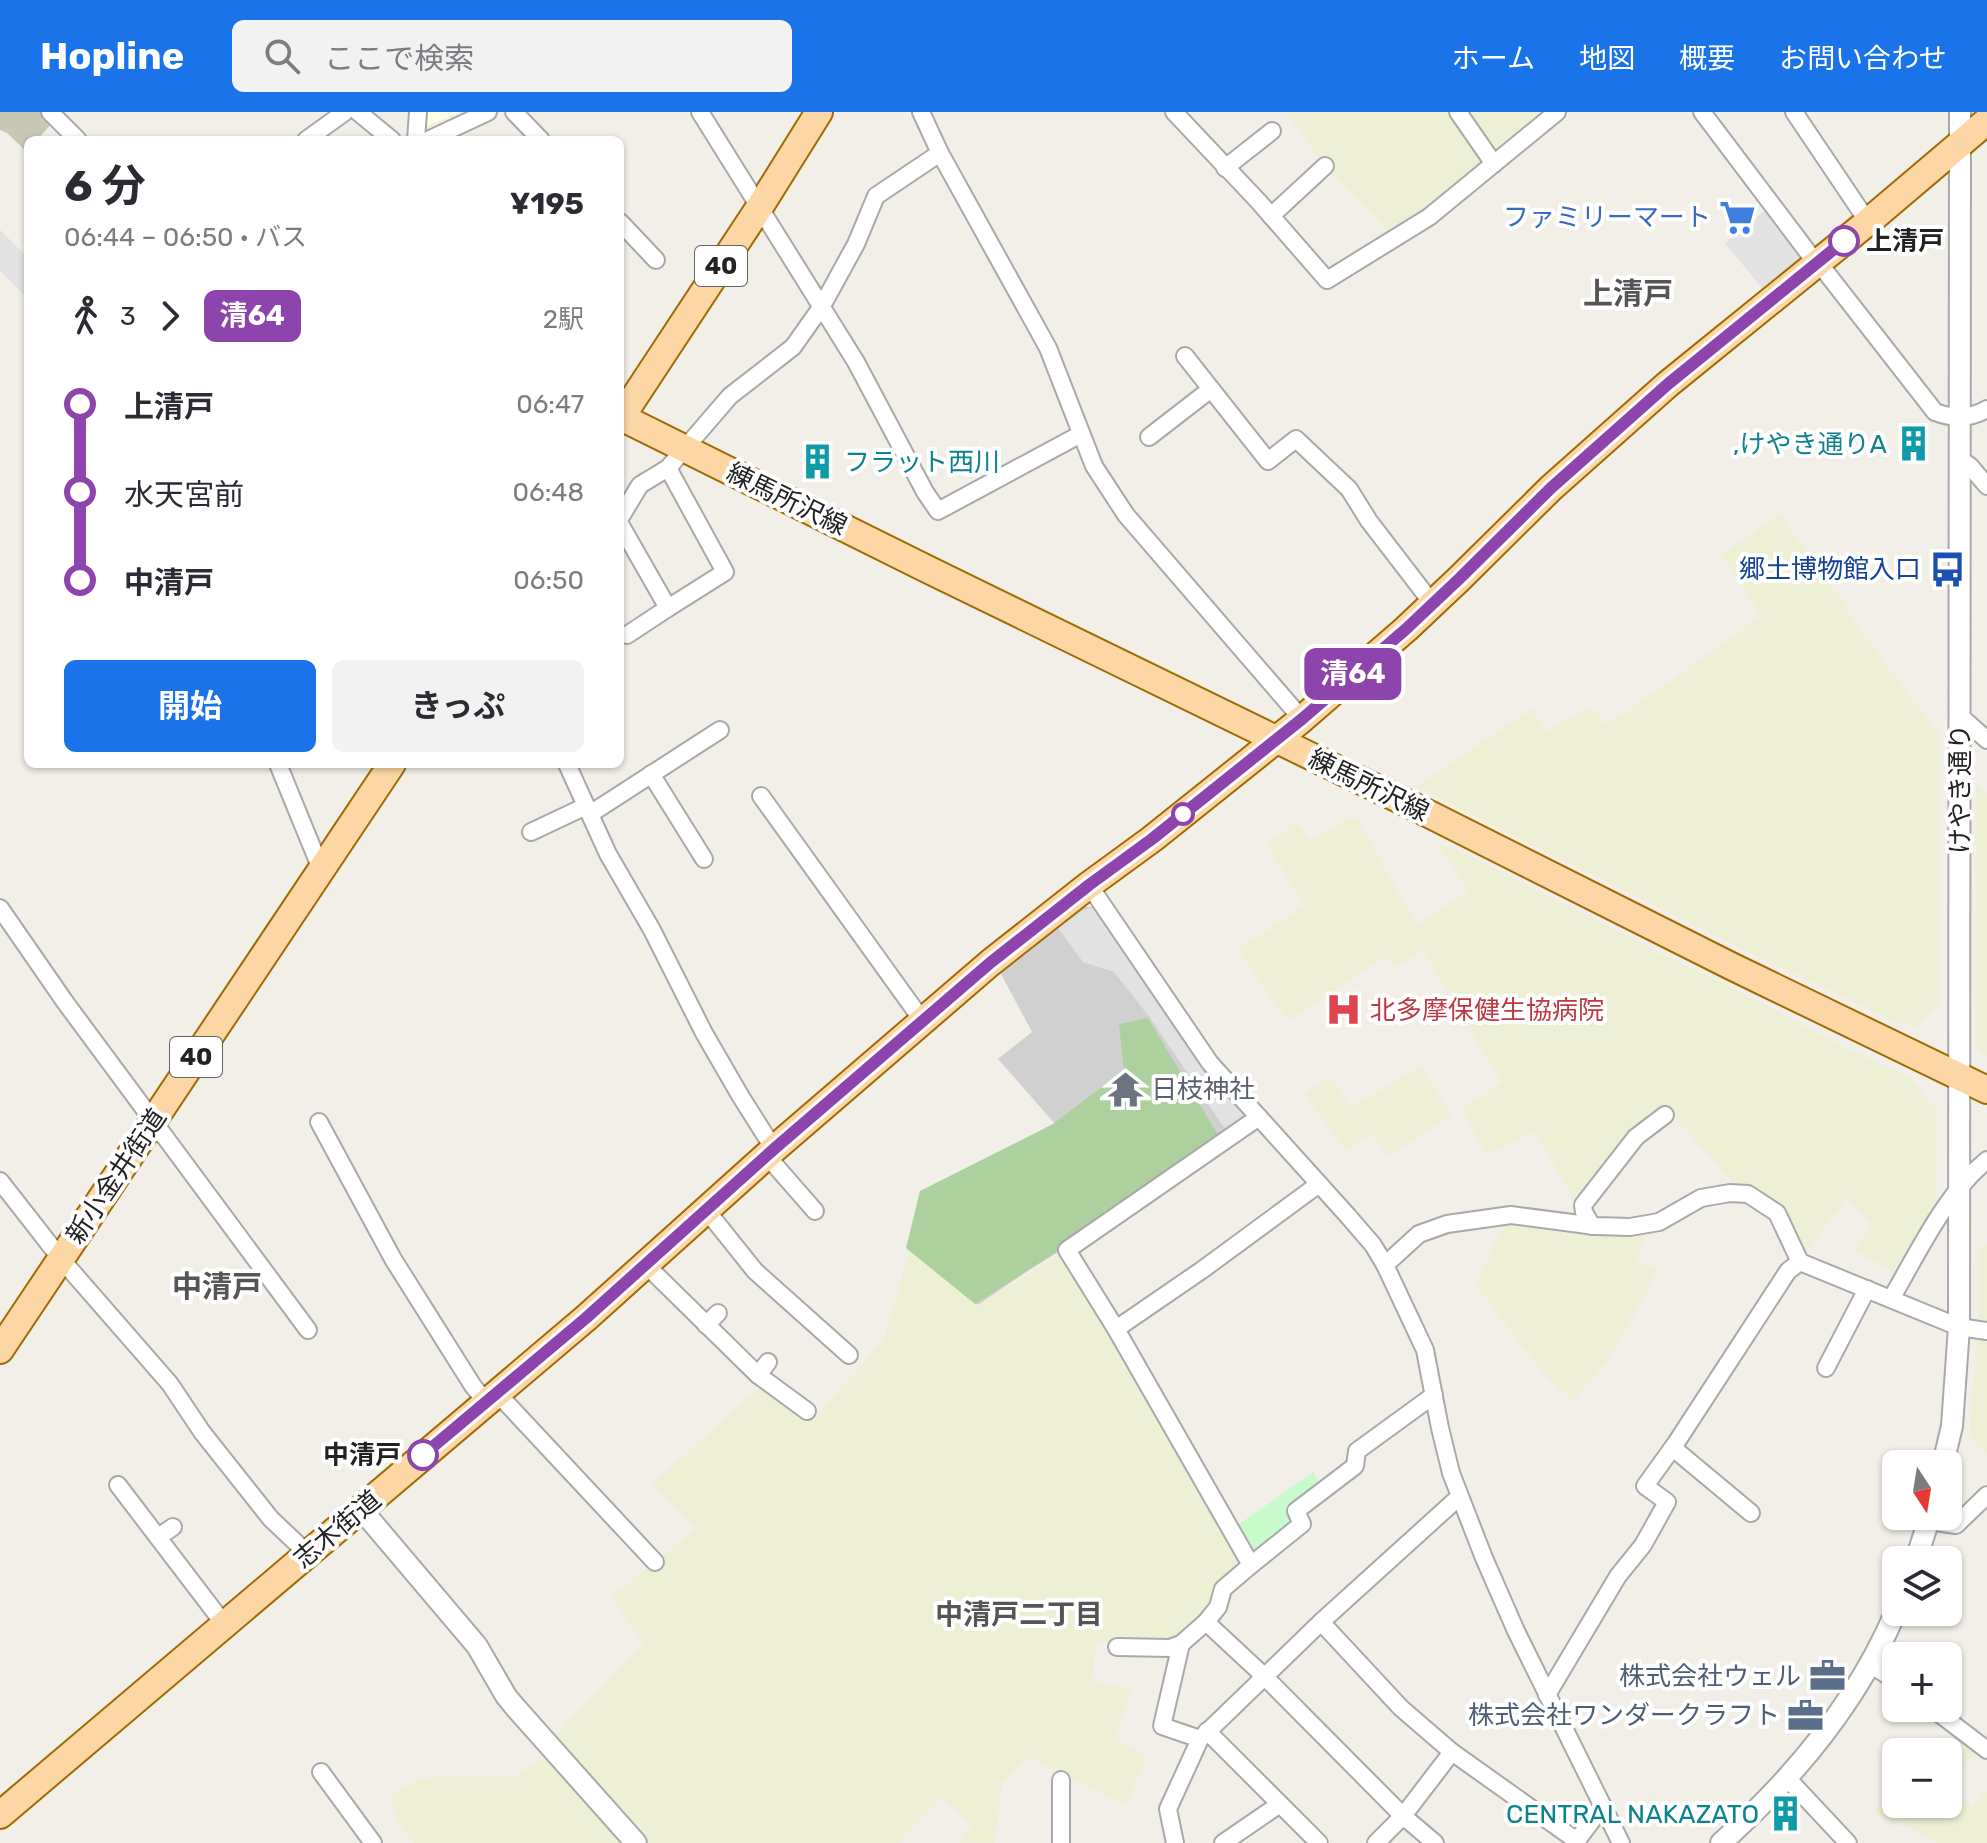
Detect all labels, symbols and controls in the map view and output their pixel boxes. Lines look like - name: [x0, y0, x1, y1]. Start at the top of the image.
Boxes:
- search box: [232, 20, 792, 92]
- text: Hopline: [40, 33, 184, 79]
- icon: search: [260, 34, 304, 78]
- text: ここで検索: [324, 41, 474, 77]
- text: ホーム: [1452, 42, 1535, 75]
- text: 地図: [1579, 42, 1635, 75]
- text: 概要: [1679, 42, 1735, 75]
- text: お問い合わせ: [1779, 42, 1947, 75]
- text: 6 分: [64, 160, 146, 212]
- text: ¥195: [510, 186, 584, 222]
- supermarket icon: ファミリーマート: [1718, 198, 1756, 236]
- place label: ファミリーマート: [1503, 202, 1711, 233]
- text: 06:44 – 06:50 · バス: [64, 222, 307, 253]
- marker: 上清戸: [1829, 226, 1859, 256]
- place label: 上清戸: [1866, 226, 1944, 257]
- road number: 40: [695, 246, 747, 286]
- district label: 上清戸: [1583, 276, 1673, 312]
- icon: walk: [64, 294, 108, 338]
- icon: forward: [148, 294, 192, 338]
- text: 清64: [220, 299, 285, 332]
- text: 3: [120, 301, 136, 332]
- text: 2駅: [543, 304, 584, 335]
- text: 上清戸: [124, 389, 214, 425]
- text: 06:47: [516, 389, 584, 420]
- building icon: ,けやき通りA: [1894, 425, 1932, 463]
- place label: ,けやき通りA: [1733, 429, 1887, 460]
- building icon: フラット西川: [799, 443, 837, 481]
- place label: フラット西川: [844, 447, 1000, 478]
- street label: 練馬所沢線: [722, 457, 852, 542]
- text: 水天宮前: [124, 477, 244, 513]
- text: 06:48: [512, 477, 584, 508]
- bus stop icon: 郷土博物館入口: [1928, 550, 1966, 588]
- place label: 郷土博物館入口: [1739, 554, 1921, 585]
- text: 中清戸: [124, 565, 214, 601]
- text: 06:50: [513, 565, 584, 596]
- line badge: 清64: [1307, 648, 1399, 700]
- text: 清64: [1320, 657, 1386, 690]
- button: 開始: [64, 660, 316, 752]
- button: きっぷ: [332, 660, 584, 752]
- street label: けやき通り: [1945, 724, 1976, 854]
- street label: 練馬所沢線: [1304, 743, 1434, 828]
- unlabelled marker: [1172, 803, 1194, 825]
- hospital icon: 北多摩保健生協病院: [1325, 991, 1363, 1029]
- place label: 北多摩保健生協病院: [1370, 995, 1604, 1026]
- road number: 40: [170, 1037, 222, 1077]
- temple icon: 日枝神社: [1106, 1070, 1144, 1108]
- place label: 日枝神社: [1151, 1074, 1255, 1105]
- street label: 新小金井街道: [60, 1103, 173, 1250]
- district label: 中清戸: [172, 1269, 262, 1305]
- place label: 中清戸: [323, 1440, 401, 1471]
- marker: 中清戸: [408, 1440, 438, 1470]
- north arrow: [1882, 1450, 1962, 1530]
- map controls: [1882, 1450, 1962, 1818]
- street label: 志木街道: [288, 1484, 387, 1575]
- button: layers: [1882, 1546, 1962, 1626]
- district label: 中清戸二丁目: [935, 1598, 1103, 1631]
- button: +: [1882, 1642, 1962, 1722]
- office icon: 株式会社ウェル: [1808, 1657, 1846, 1695]
- place label: 株式会社ウェル: [1619, 1661, 1801, 1692]
- office icon: 株式会社ワンダークラフト: [1787, 1696, 1825, 1734]
- place label: 株式会社ワンダークラフト: [1468, 1700, 1780, 1731]
- button: −: [1882, 1738, 1962, 1818]
- building icon: CENTRAL NAKAZATO: [1766, 1795, 1804, 1833]
- place label: CENTRAL NAKAZATO: [1506, 1799, 1759, 1830]

